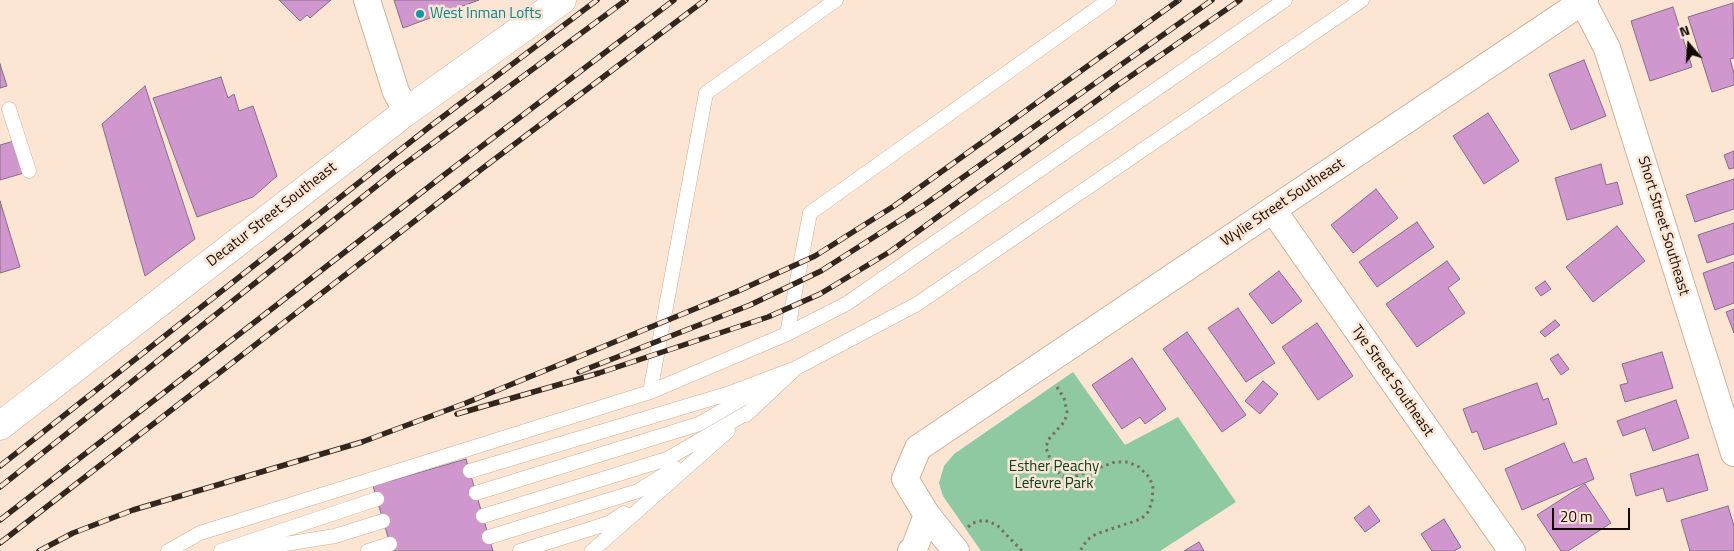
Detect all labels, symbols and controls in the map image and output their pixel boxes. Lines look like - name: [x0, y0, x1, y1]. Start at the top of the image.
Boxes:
- place label: West Inman Lofts: [430, 5, 541, 23]
- marker: West Inman Lofts: [414, 8, 426, 20]
- text: N: [1676, 19, 1692, 42]
- north arrow: [1664, 20, 1714, 70]
- street label: Short Street Southeast: [1633, 154, 1693, 298]
- street label: Wylie Street Southeast: [1218, 155, 1348, 251]
- street label: Decatur Street Southeast: [204, 159, 340, 271]
- street label: Tye Street Southeast: [1347, 322, 1437, 440]
- park label: Esther Peachy Lefevre Park: [1009, 458, 1099, 493]
- scale bar: [1554, 498, 1632, 530]
- text: 20 m: [1560, 505, 1593, 528]

